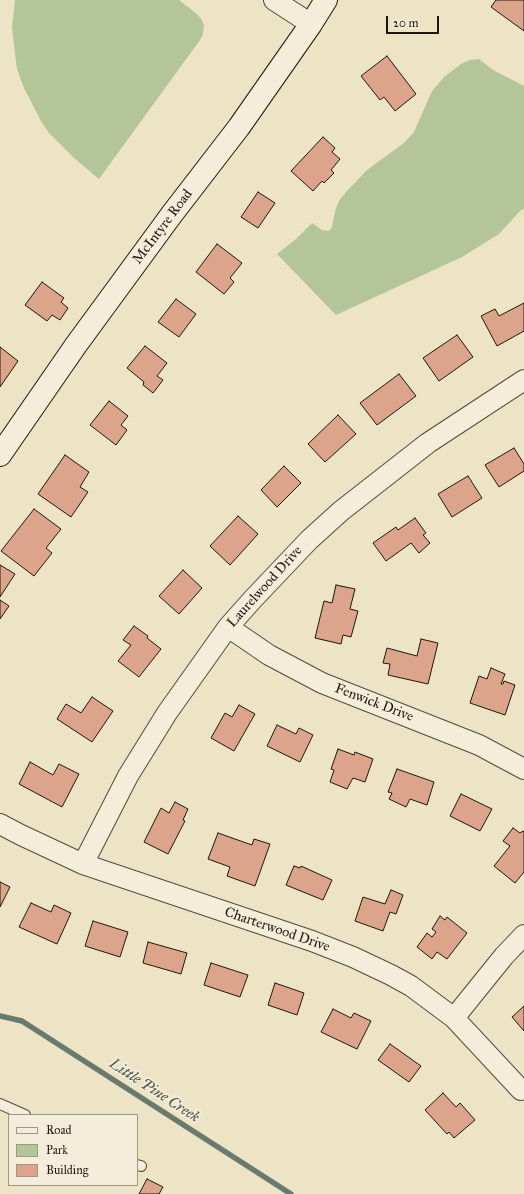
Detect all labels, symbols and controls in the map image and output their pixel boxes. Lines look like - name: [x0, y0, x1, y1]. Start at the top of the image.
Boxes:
- scale bar: [388, 8, 441, 34]
- text: 20 m: [393, 16, 419, 30]
- street label: McIntyre Road: [130, 186, 196, 268]
- street label: Laurelwood Drive: [224, 543, 306, 631]
- street label: Fenwick Drive: [332, 680, 416, 726]
- street label: Charterwood Drive: [222, 904, 332, 956]
- water label: Little Pine Creek: [106, 1055, 202, 1127]
- legend: [8, 1114, 138, 1186]
- text: Road: [46, 1123, 72, 1137]
- text: Park: [46, 1143, 68, 1157]
- text: Building: [46, 1163, 88, 1177]

